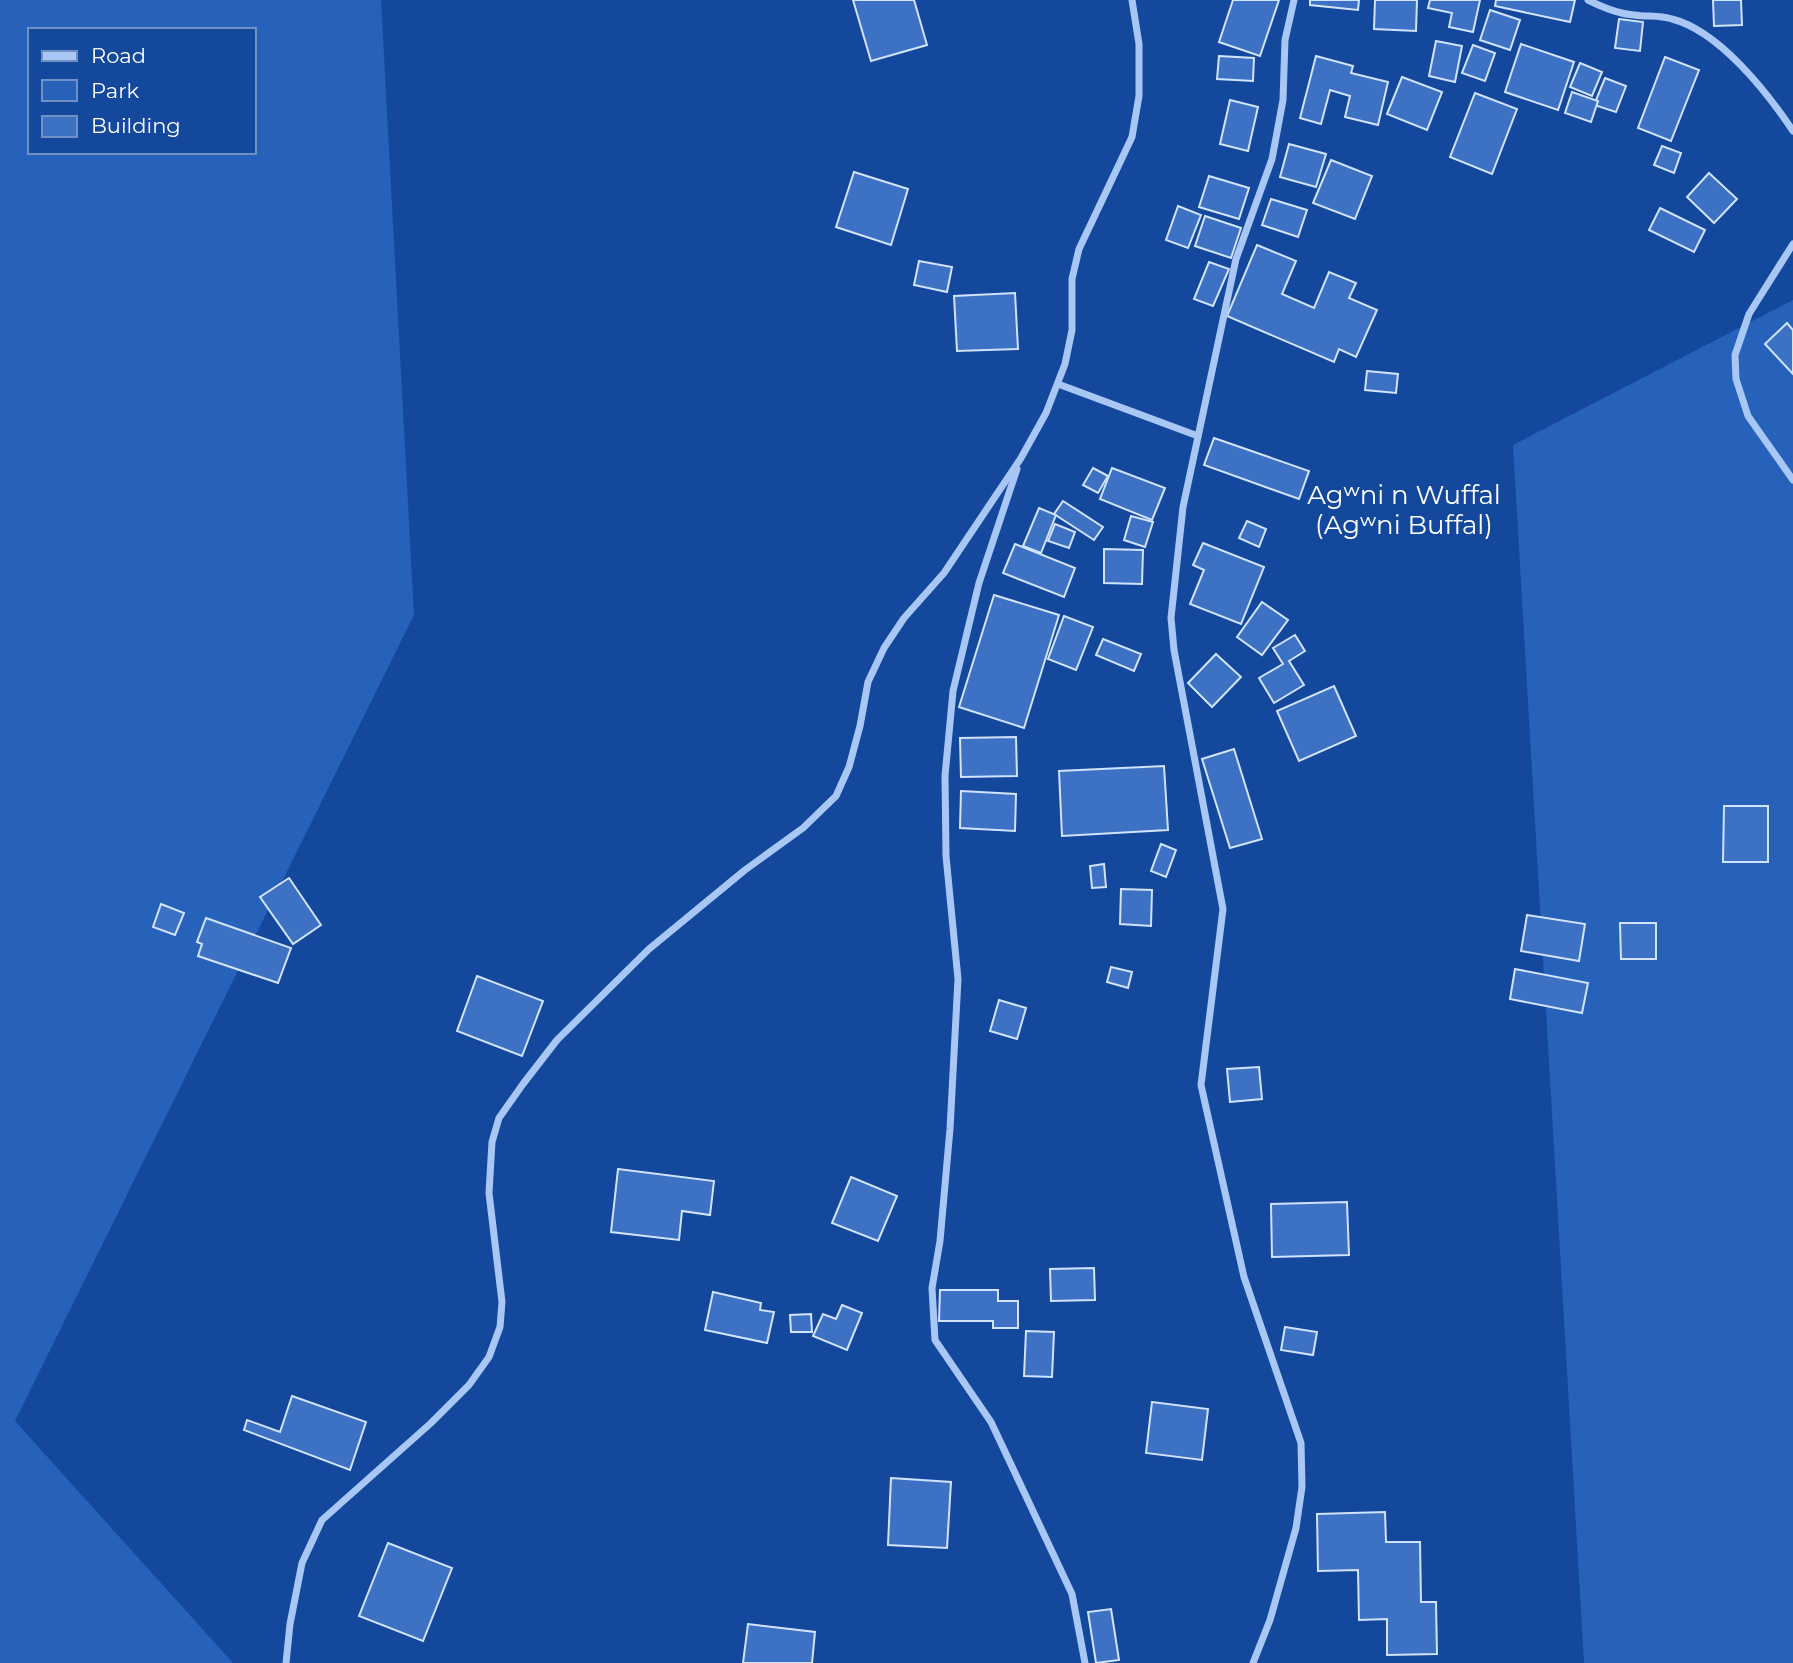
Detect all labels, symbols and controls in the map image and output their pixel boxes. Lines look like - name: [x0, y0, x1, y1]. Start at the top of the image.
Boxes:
- legend: [28, 28, 256, 154]
- text: Road: [91, 43, 146, 68]
- text: Park: [91, 78, 139, 103]
- text: Building: [91, 113, 181, 138]
- district label: Agʷni n Wuffal (Agʷni Buffal): [1307, 479, 1501, 541]

